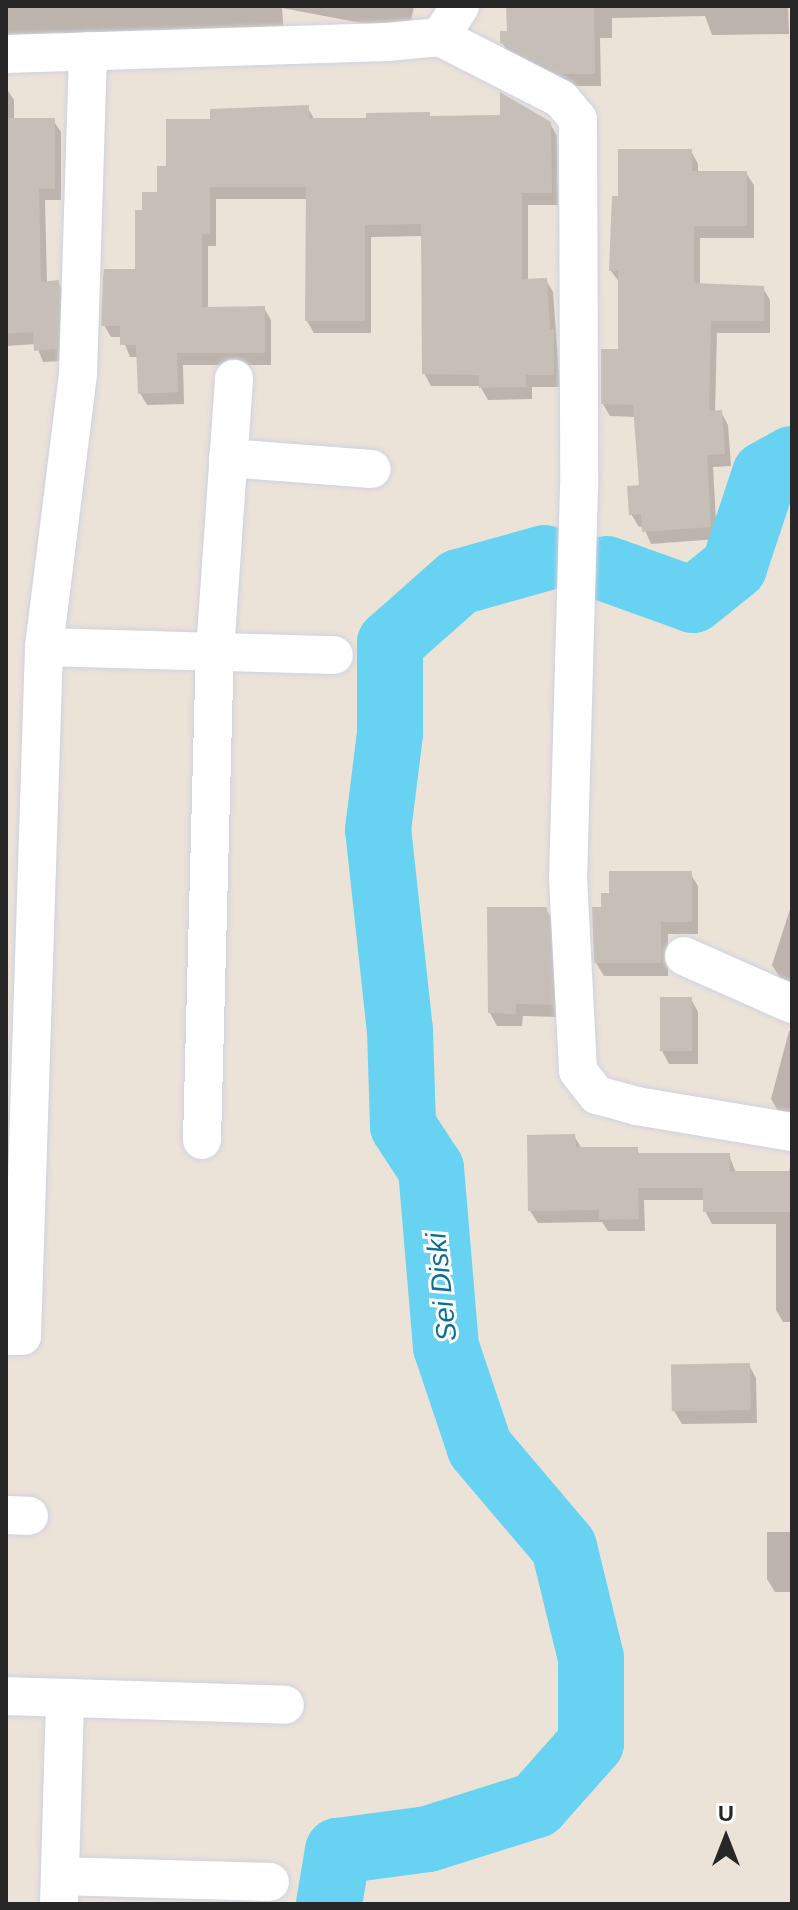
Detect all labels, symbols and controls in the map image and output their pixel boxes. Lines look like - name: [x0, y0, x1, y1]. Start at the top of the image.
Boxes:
- water label: Sei Diski: [420, 1231, 464, 1343]
- north arrow: [686, 1798, 766, 1878]
- text: U: [718, 1801, 734, 1826]

